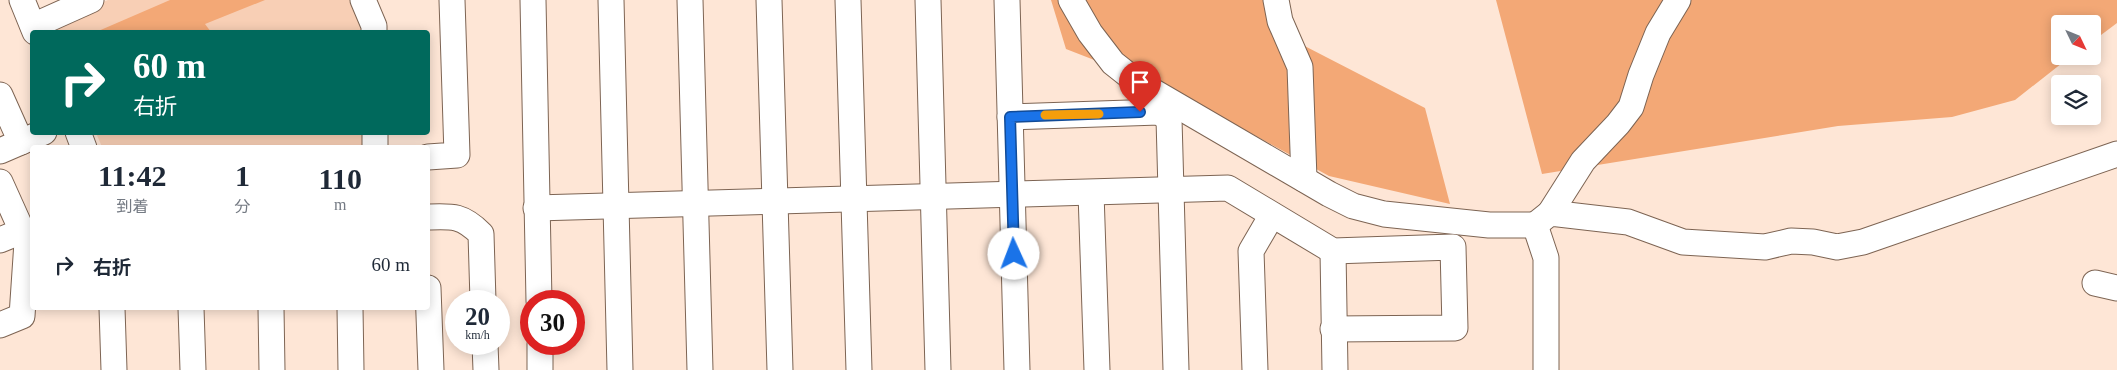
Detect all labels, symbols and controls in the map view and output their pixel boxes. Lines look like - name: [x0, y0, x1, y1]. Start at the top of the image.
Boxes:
- north arrow: [2051, 15, 2101, 65]
- map controls: [2051, 15, 2101, 125]
- text: 60 m: [133, 47, 206, 86]
- icon: right: [50, 50, 115, 115]
- pin: [1119, 61, 1161, 112]
- icon: arrive: [1126, 68, 1154, 96]
- button: layers: [2051, 75, 2101, 125]
- text: 右折: [133, 94, 177, 119]
- text: 11:42: [98, 159, 166, 192]
- text: 1: [235, 159, 250, 192]
- text: 110: [319, 162, 362, 195]
- text: m: [334, 196, 346, 213]
- text: 到着: [116, 198, 148, 215]
- text: 分: [234, 198, 250, 215]
- position arrow: [987, 227, 1039, 279]
- icon: right: [50, 251, 78, 279]
- text: 60 m: [371, 254, 410, 275]
- text: 右折: [93, 257, 131, 278]
- speed limit sign: 30: [520, 290, 585, 355]
- text: 20: [465, 303, 490, 330]
- text: km/h: [465, 328, 490, 342]

